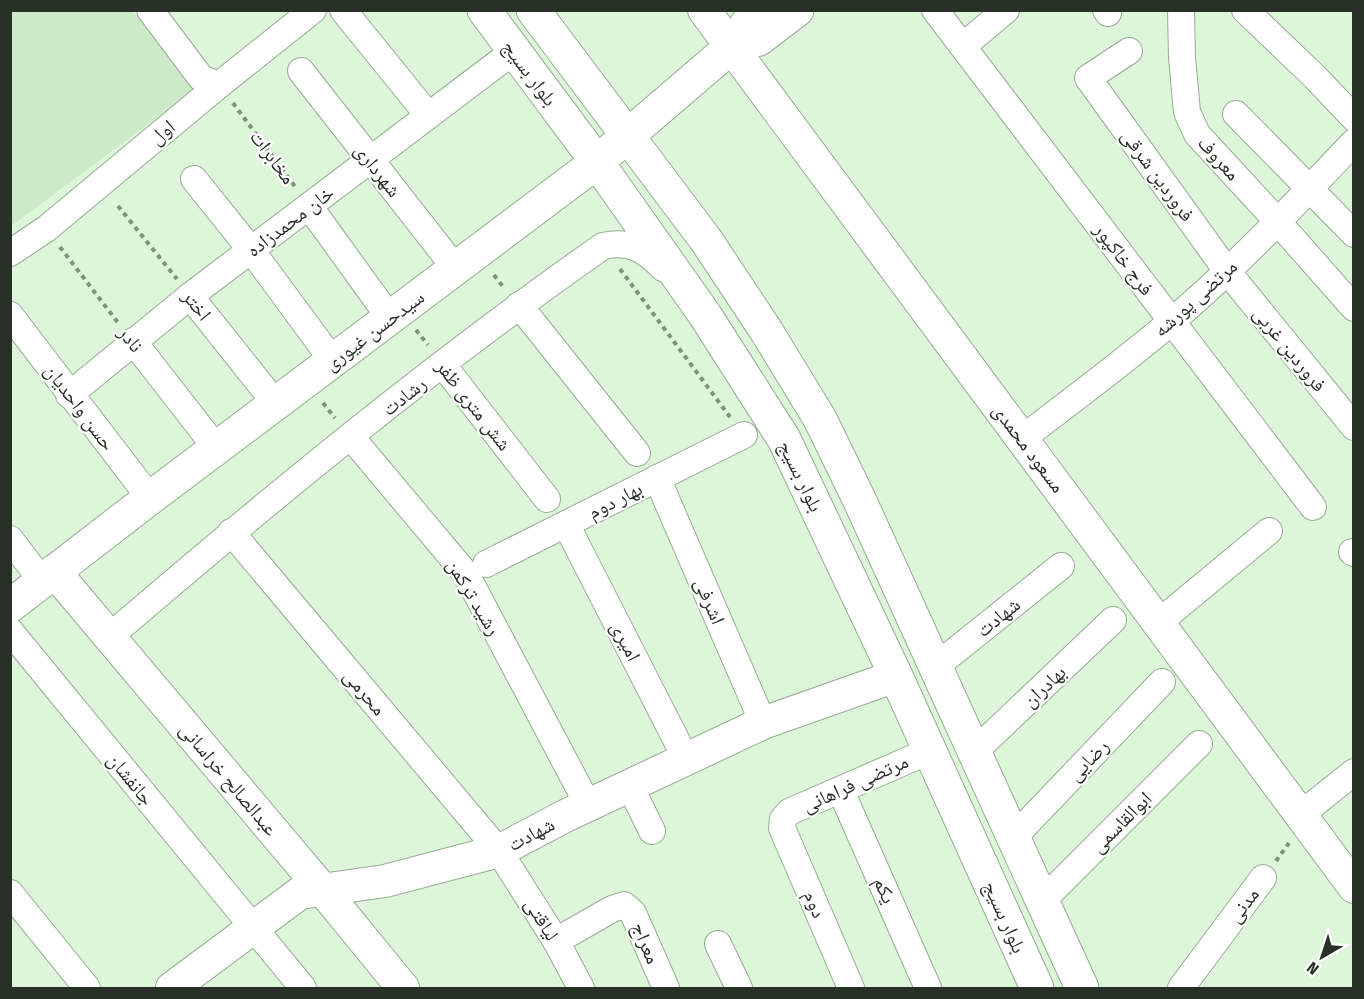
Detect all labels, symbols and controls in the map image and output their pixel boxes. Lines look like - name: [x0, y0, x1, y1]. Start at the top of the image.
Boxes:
- street label: بلوار بسیج: [497, 35, 563, 111]
- street label: اول: [144, 114, 180, 150]
- street label: فروردین شرقی: [1116, 124, 1200, 226]
- street label: مخابرات: [245, 125, 301, 189]
- street label: معروف: [1193, 131, 1245, 185]
- street label: شهرداری: [349, 138, 407, 202]
- street label: خان محمدزاده: [242, 180, 339, 262]
- street label: فرج خاکپور: [1088, 217, 1159, 300]
- street label: مرتضی پورشه: [1148, 254, 1242, 342]
- street label: اختر: [177, 284, 217, 325]
- street label: سیدحسن غیوری: [319, 285, 429, 375]
- street label: فروردین غربی: [1248, 302, 1332, 396]
- street label: نادر: [113, 320, 149, 357]
- street label: شش متری ظفر: [430, 354, 517, 455]
- street label: حسن واحدیان: [40, 359, 121, 455]
- street label: رشادت: [377, 371, 431, 421]
- street label: مسعود محمدی: [988, 399, 1070, 497]
- street label: بلوار بسیج: [773, 436, 828, 516]
- street label: بهار دوم: [584, 476, 647, 526]
- street label: رشید ترکمن: [442, 554, 506, 640]
- street label: اشرفی: [690, 574, 730, 628]
- street label: شهادت: [971, 592, 1025, 642]
- street label: امیری: [606, 617, 646, 665]
- street label: بهادران: [1017, 660, 1071, 712]
- street label: محرمی: [339, 664, 391, 720]
- street label: عبدالصالح خراسانی: [174, 718, 283, 841]
- street label: رضایی: [1062, 734, 1114, 786]
- street label: جانفشان: [102, 748, 160, 810]
- street label: مرتضی فراهانی: [798, 749, 912, 817]
- street label: ابوالقاسمی: [1085, 786, 1157, 858]
- street label: شهادت: [503, 812, 559, 856]
- street label: یکم: [867, 873, 901, 908]
- street label: بلوار بسیج: [978, 877, 1031, 957]
- street label: مدنی: [1222, 883, 1264, 927]
- street label: دوم: [797, 887, 831, 922]
- street label: لیاقتی: [520, 893, 564, 945]
- street label: معراج: [626, 919, 665, 968]
- north arrow: [1292, 927, 1352, 987]
- text: N: [1303, 958, 1323, 979]

